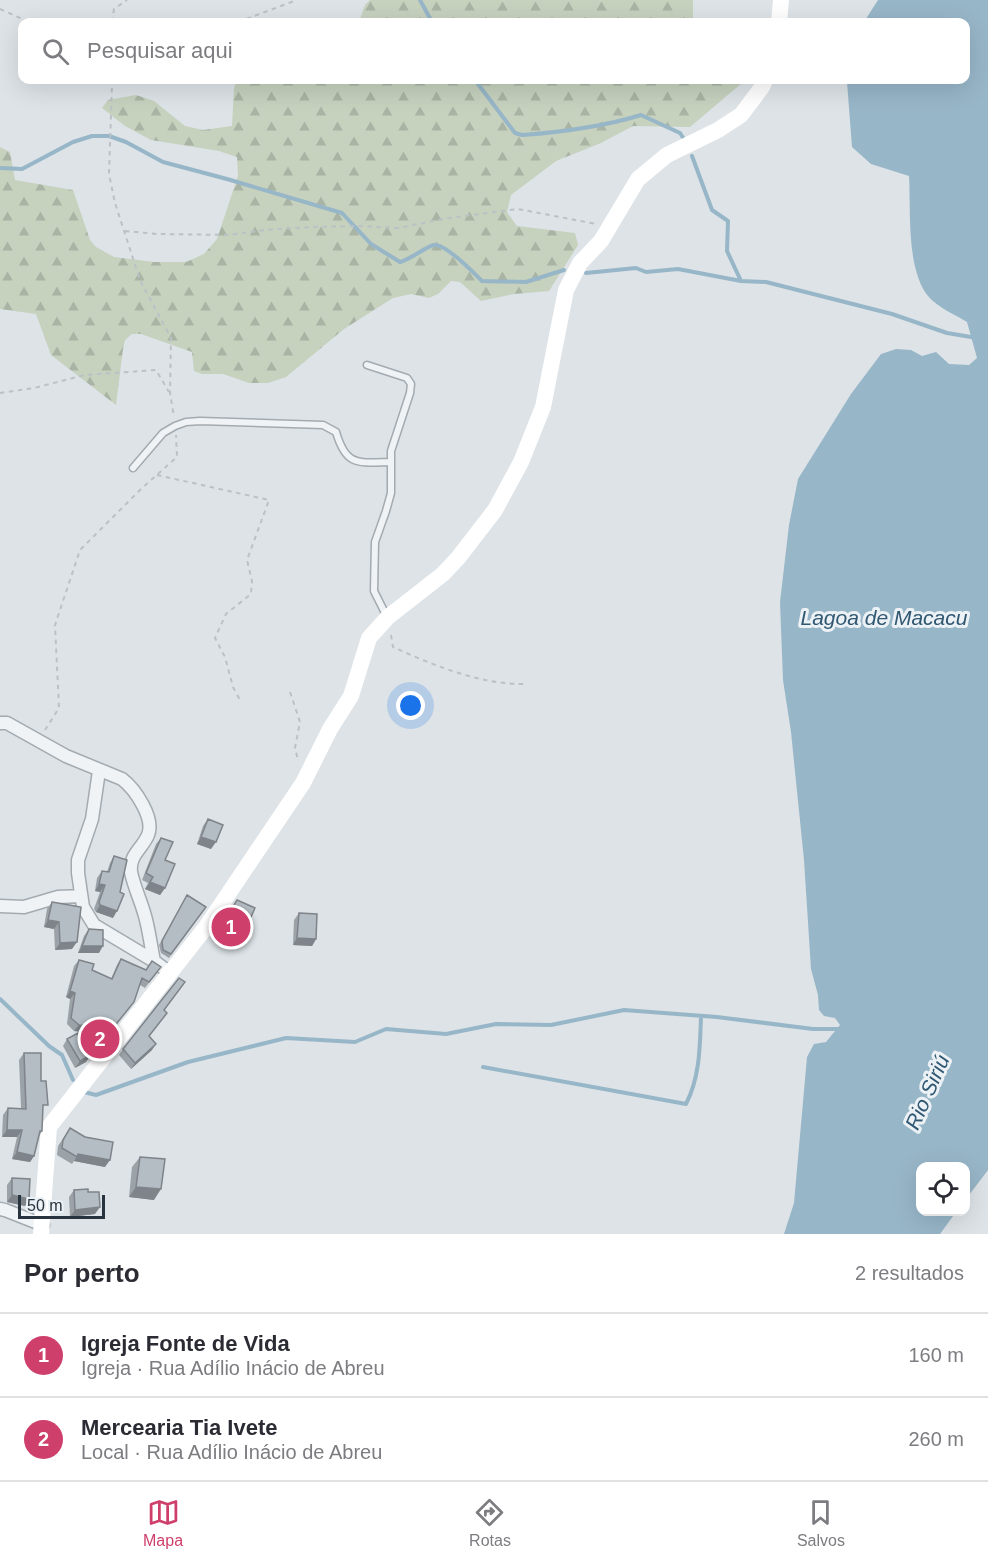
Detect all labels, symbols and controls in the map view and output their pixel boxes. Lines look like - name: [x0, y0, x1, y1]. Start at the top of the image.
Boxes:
- search box: [18, 18, 970, 84]
- icon: search: [39, 35, 72, 68]
- text: Pesquisar aqui: [87, 38, 233, 63]
- water label: Lagoa de Macacu: [801, 606, 968, 629]
- your location: [396, 691, 425, 720]
- pin: 1: [212, 904, 250, 950]
- pin: 2: [80, 1016, 120, 1062]
- water label: Rio Siriú: [900, 1051, 954, 1133]
- map controls: [916, 1162, 970, 1216]
- button: locate: [916, 1162, 970, 1216]
- scale bar: [18, 1192, 105, 1220]
- text: 50 m: [27, 1197, 63, 1214]
- text: Por perto: [24, 1258, 140, 1288]
- text: 2 resultados: [855, 1262, 964, 1284]
- text: Igreja Fonte de Vida: [81, 1331, 290, 1356]
- text: 1: [38, 1344, 49, 1366]
- text: 160 m: [908, 1344, 964, 1366]
- text: Igreja · Rua Adílio Inácio de Abreu: [81, 1357, 385, 1379]
- text: Mercearia Tia Ivete: [81, 1415, 278, 1440]
- text: 2: [38, 1428, 49, 1450]
- text: 260 m: [908, 1428, 964, 1450]
- text: Local · Rua Adílio Inácio de Abreu: [81, 1441, 382, 1463]
- tab: Mapa: [143, 1496, 183, 1550]
- tab: Rotas: [469, 1496, 511, 1550]
- tab: Salvos: [797, 1496, 845, 1550]

